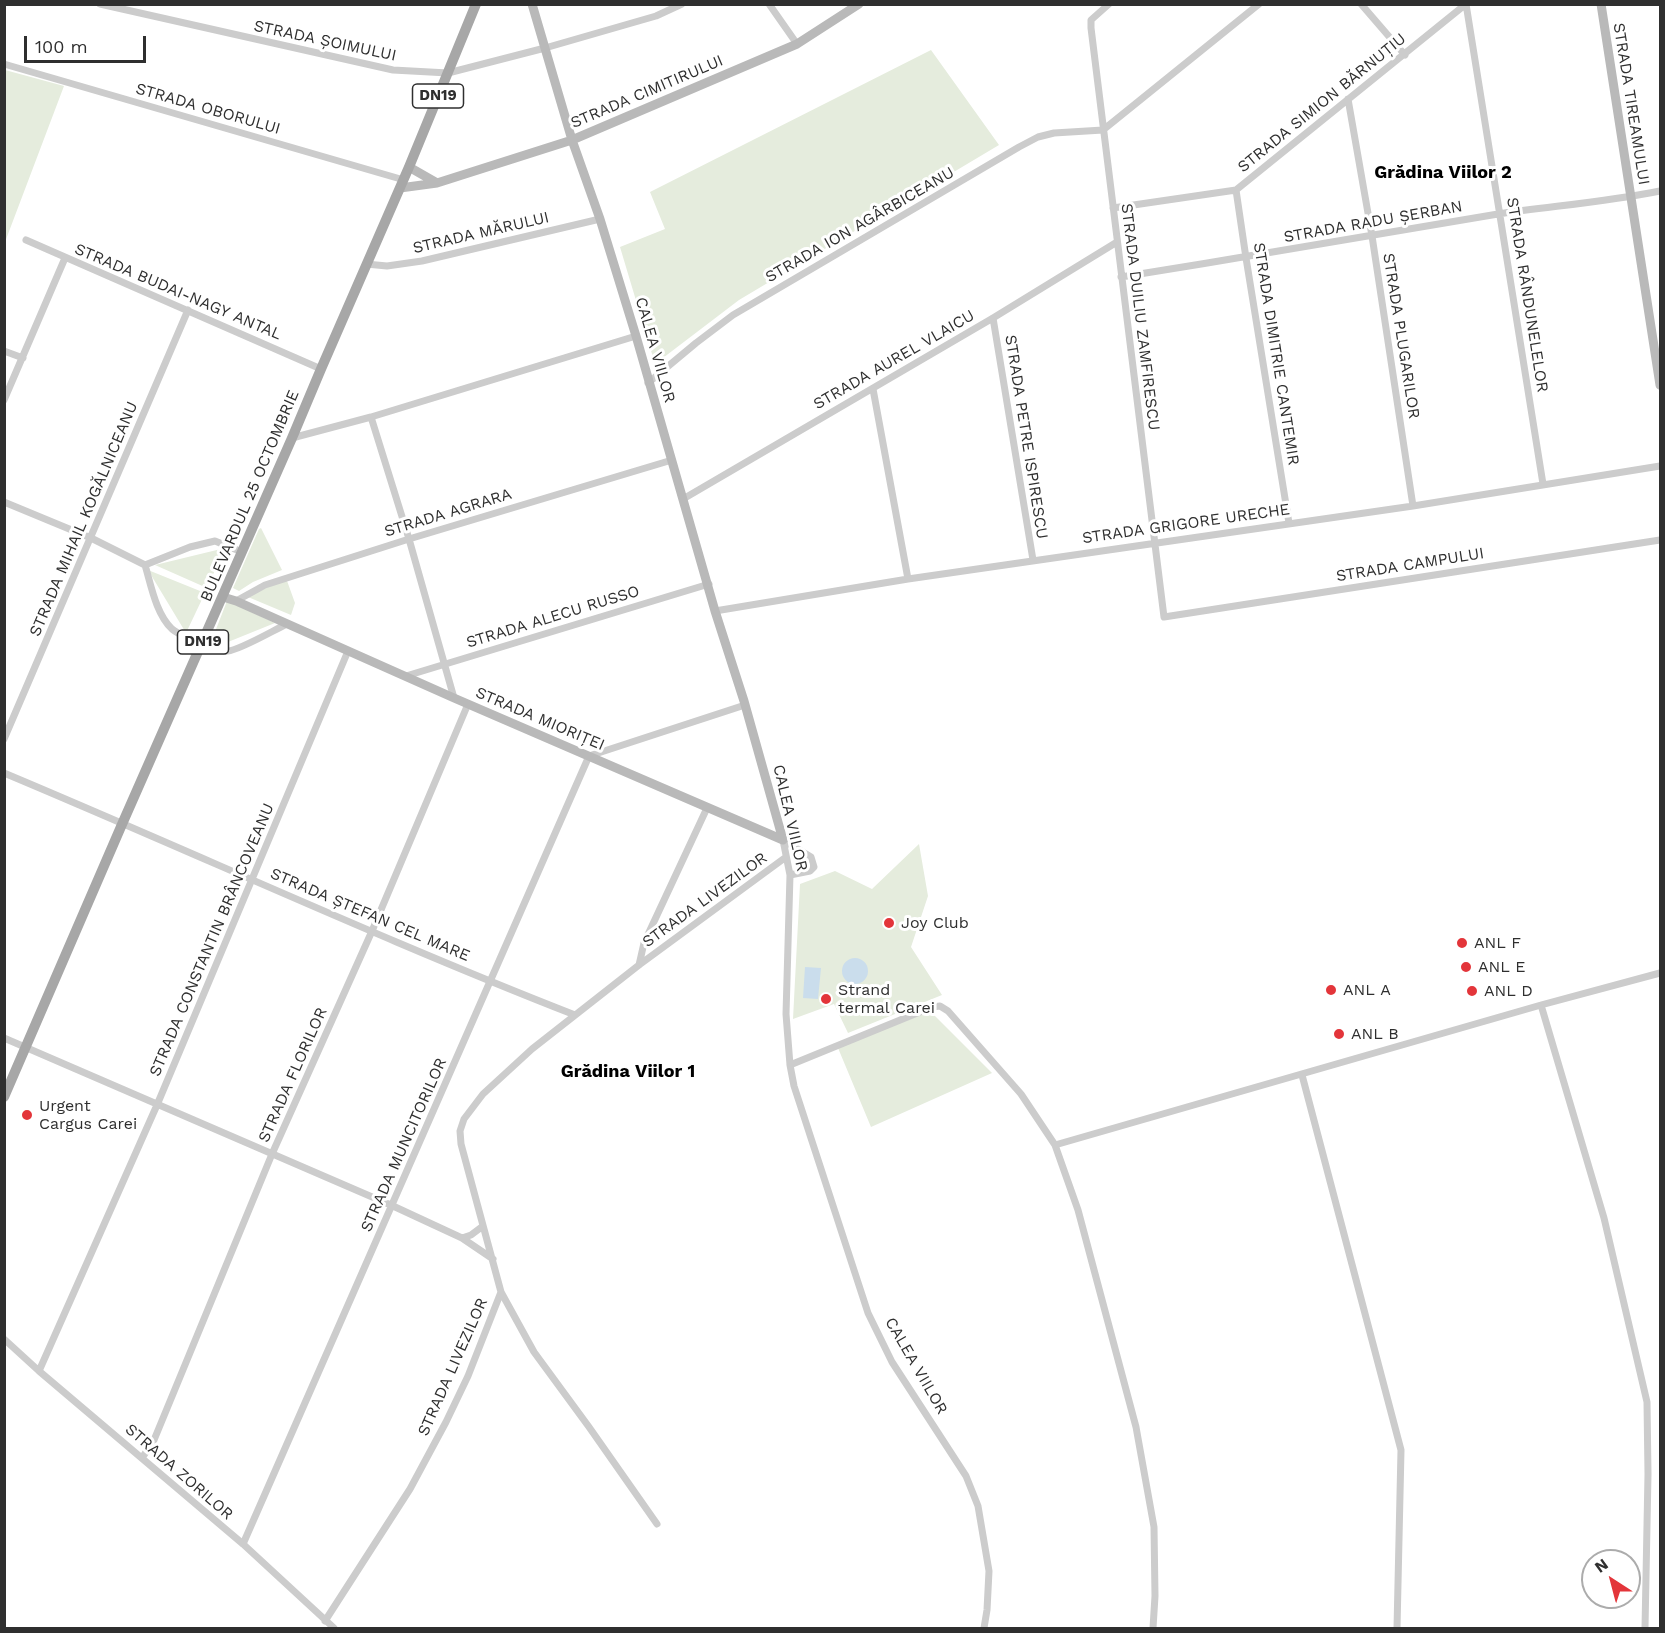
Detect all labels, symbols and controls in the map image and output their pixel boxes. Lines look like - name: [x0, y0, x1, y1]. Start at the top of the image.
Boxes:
- street label: STRADA ȘOIMULUI: [252, 17, 398, 65]
- street label: STRADA TIREAMULUI: [1609, 21, 1653, 187]
- scale bar: [27, 24, 148, 62]
- street label: STRADA SIMION BĂRNUȚIU: [1234, 29, 1410, 177]
- text: 100 m: [35, 36, 88, 57]
- street label: STRADA CIMITIRULUI: [568, 51, 726, 133]
- street label: STRADA OBORULUI: [133, 79, 283, 139]
- road number: DN19: [412, 84, 464, 108]
- district label: Grădina Viilor 2: [1374, 162, 1512, 184]
- street label: STRADA ION AGÂRBICEANU: [762, 163, 958, 287]
- street label: STRADA RÂNDUNELELOR: [1502, 196, 1552, 394]
- street label: STRADA RADU ȘERBAN: [1282, 197, 1464, 247]
- street label: STRADA DUILIU ZAMFIRESCU: [1117, 202, 1163, 432]
- street label: STRADA MĂRULUI: [411, 208, 551, 258]
- street label: STRADA BUDAI-NAGY ANTAL: [72, 240, 284, 344]
- street label: STRADA DIMITRIE CANTEMIR: [1249, 241, 1303, 467]
- street label: STRADA PLUGARILOR: [1378, 252, 1424, 420]
- street label: CALEA VIILOR: [631, 295, 679, 405]
- street label: STRADA AUREL VLAICU: [810, 306, 978, 414]
- street label: STRADA PETRE ISPIRESCU: [1000, 333, 1052, 541]
- street label: BULEVARDUL 25 OCTOMBRIE: [197, 387, 303, 605]
- street label: STRADA MIHAIL KOGĂLNICEANU: [26, 399, 142, 639]
- street label: STRADA AGRARA: [382, 485, 514, 541]
- street label: STRADA GRIGORE URECHE: [1081, 500, 1291, 548]
- street label: STRADA CAMPULUI: [1335, 544, 1485, 586]
- street label: STRADA ALECU RUSSO: [464, 581, 642, 653]
- road number: DN19: [178, 630, 228, 654]
- street label: STRADA MIORIȚEI: [473, 683, 607, 755]
- street label: CALEA VIILOR: [768, 763, 812, 873]
- street label: STRADA CONSTANTIN BRÂNCOVEANU: [146, 801, 278, 1079]
- street label: STRADA LIVEZILOR: [639, 848, 771, 952]
- street label: STRADA ȘTEFAN CEL MARE: [267, 864, 473, 966]
- place label: Joy Club: [901, 913, 969, 933]
- marker: Joy Club: [882, 916, 896, 930]
- place label: ANL F: [1474, 933, 1521, 953]
- marker: ANL F: [1455, 936, 1469, 950]
- place label: ANL E: [1478, 957, 1526, 977]
- marker: ANL E: [1459, 960, 1473, 974]
- place label: Strand termal Carei: [838, 980, 935, 1018]
- place label: ANL A: [1343, 980, 1391, 1000]
- place label: ANL D: [1484, 981, 1533, 1001]
- marker: ANL A: [1324, 983, 1338, 997]
- marker: ANL D: [1465, 984, 1479, 998]
- marker: Strand termal Carei: [819, 992, 833, 1006]
- street label: STRADA FLORILOR: [255, 1004, 331, 1146]
- place label: ANL B: [1351, 1024, 1399, 1044]
- marker: ANL B: [1332, 1027, 1346, 1041]
- street label: STRADA MUNCITORILOR: [357, 1055, 451, 1235]
- district label: Grădina Viilor 1: [561, 1061, 695, 1083]
- place label: Urgent Cargus Carei: [39, 1096, 137, 1134]
- marker: Urgent Cargus Carei: [20, 1108, 34, 1122]
- street label: STRADA LIVEZILOR: [414, 1295, 492, 1439]
- street label: CALEA VIILOR: [880, 1314, 952, 1418]
- street label: STRADA ZORILOR: [121, 1420, 237, 1524]
- north arrow: [1581, 1549, 1641, 1609]
- text: N: [1591, 1554, 1612, 1577]

